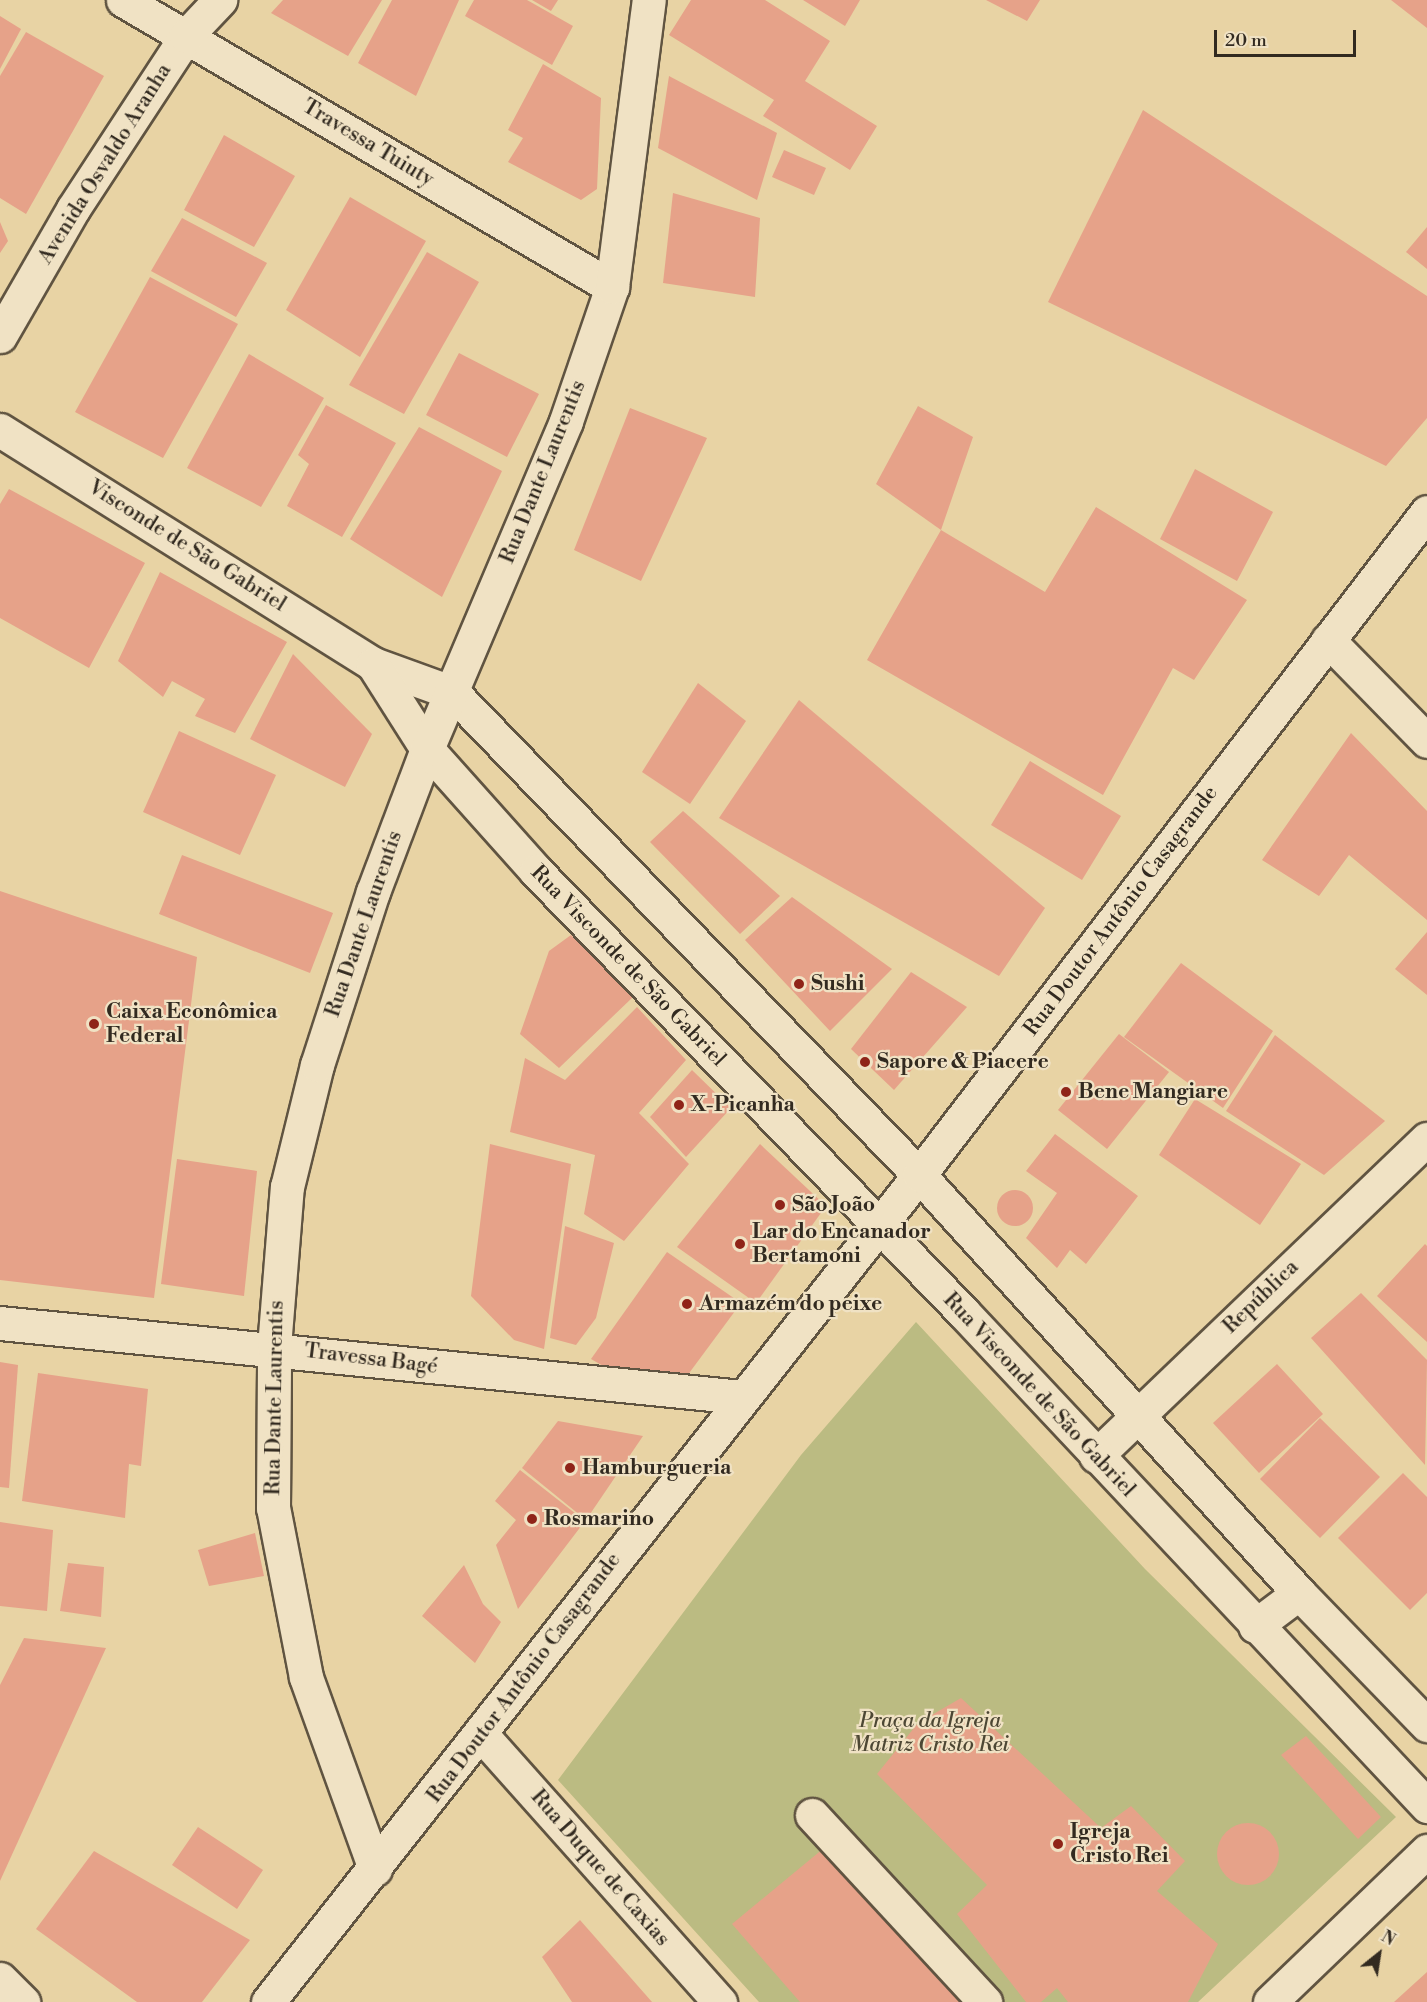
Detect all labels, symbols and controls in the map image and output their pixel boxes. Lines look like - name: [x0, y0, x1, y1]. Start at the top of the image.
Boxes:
- scale bar: [1217, 18, 1360, 56]
- text: 20 m: [1225, 29, 1267, 52]
- street label: Avenida Osvaldo Aranha: [33, 59, 177, 269]
- street label: Travessa Tuiuty: [298, 94, 438, 192]
- street label: Rua Dante Laurentis: [495, 377, 591, 567]
- street label: Visconde de São Gabriel: [83, 475, 291, 617]
- street label: Rua Doutor Antônio Casagrande: [1019, 781, 1223, 1041]
- street label: Rua Dante Laurentis: [320, 828, 408, 1020]
- street label: Rua Visconde de São Gabriel: [525, 860, 731, 1072]
- place label: Sushi: [811, 971, 865, 997]
- marker: Sushi: [792, 977, 806, 991]
- place label: Caixa Econômica Federal: [106, 999, 277, 1049]
- marker: Caixa Econômica Federal: [87, 1017, 101, 1031]
- place label: Sapore & Piacere: [877, 1049, 1049, 1075]
- marker: Sapore & Piacere: [858, 1055, 872, 1069]
- place label: Bene Mangiare: [1078, 1079, 1228, 1105]
- marker: Bene Mangiare: [1059, 1085, 1073, 1099]
- place label: X-Picanha: [691, 1092, 795, 1118]
- marker: X-Picanha: [672, 1098, 686, 1112]
- place label: São João: [792, 1192, 875, 1218]
- marker: São João: [773, 1198, 787, 1212]
- place label: Lar do Encanador Bertamoni: [752, 1219, 931, 1269]
- marker: Lar do Encanador Bertamoni: [733, 1237, 747, 1251]
- street label: República: [1218, 1255, 1304, 1339]
- street label: Rua Visconde de São Gabriel: [938, 1288, 1140, 1502]
- place label: Armazém do peixe: [699, 1291, 882, 1317]
- marker: Armazém do peixe: [680, 1297, 694, 1311]
- street label: Rua Dante Laurentis: [261, 1300, 289, 1496]
- street label: Travessa Bagé: [303, 1338, 439, 1380]
- place label: Hamburgueria: [582, 1455, 731, 1481]
- marker: Hamburgueria: [563, 1461, 577, 1475]
- place label: Rosmarino: [544, 1506, 654, 1532]
- marker: Rosmarino: [525, 1512, 539, 1526]
- street label: Rua Doutor Antônio Casagrande: [422, 1548, 626, 1808]
- park label: Praça da Igreja Matriz Cristo Rei: [851, 1708, 1009, 1758]
- street label: Rua Duque de Caxias: [525, 1785, 675, 1951]
- place label: Igreja Cristo Rei: [1070, 1819, 1168, 1869]
- marker: Igreja Cristo Rei: [1051, 1837, 1065, 1851]
- north arrow: [1349, 1924, 1409, 1984]
- text: N: [1378, 1927, 1398, 1950]

